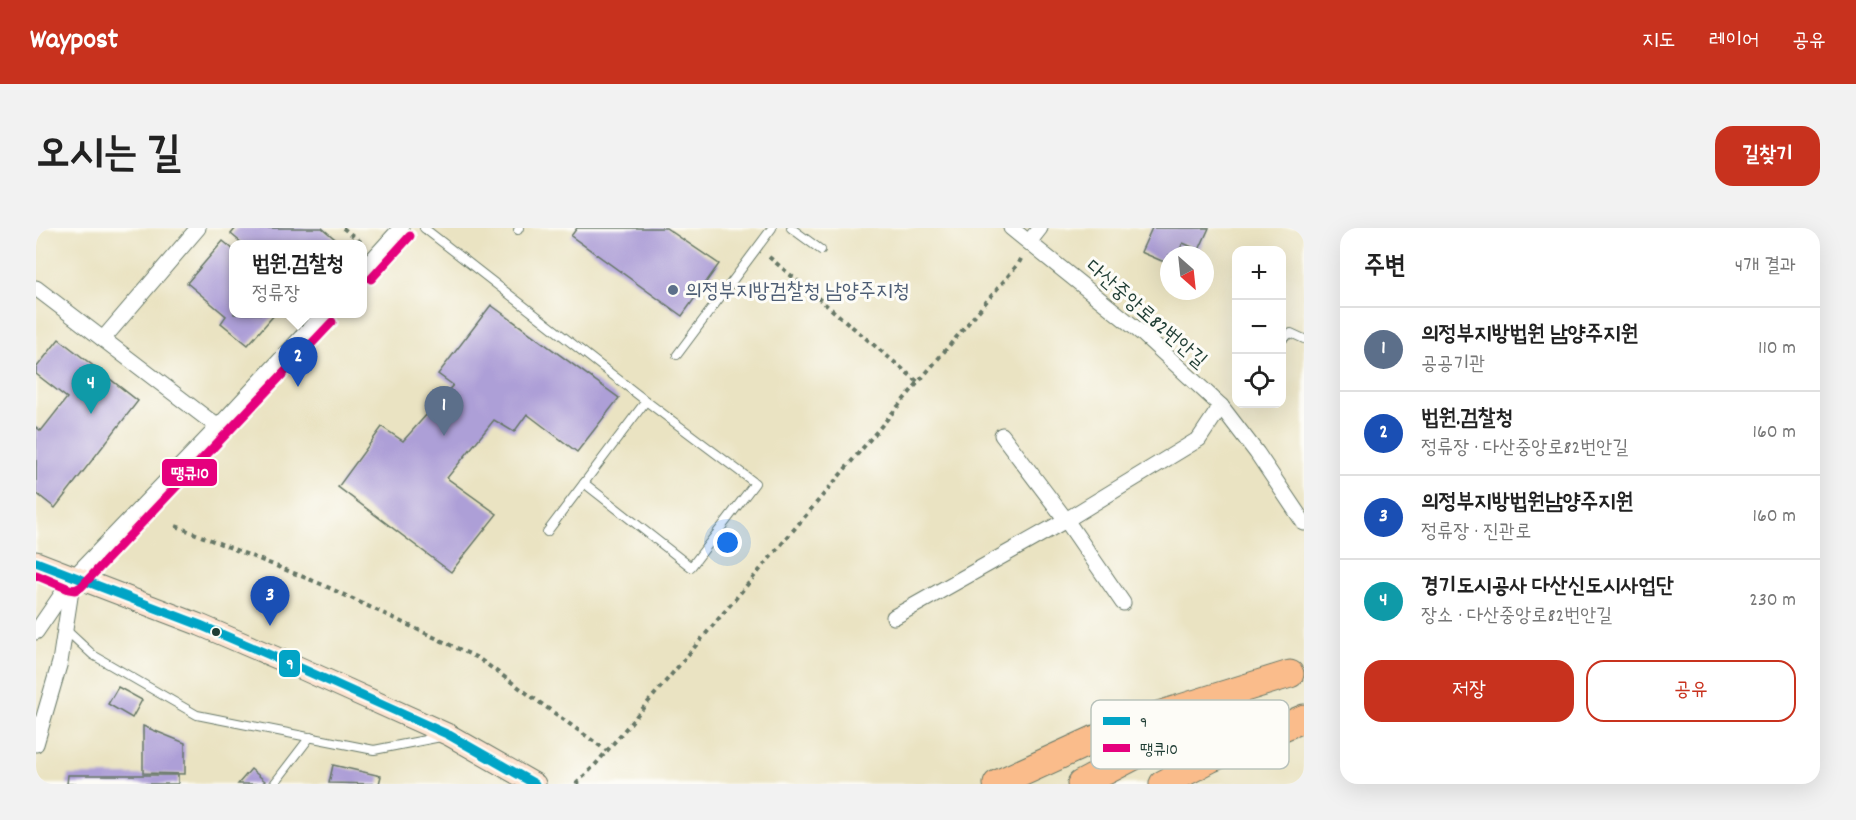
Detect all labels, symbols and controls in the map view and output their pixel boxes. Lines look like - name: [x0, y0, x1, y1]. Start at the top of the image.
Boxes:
- text: Waypost: [30, 22, 118, 62]
- text: 지도: [1642, 27, 1676, 57]
- text: 레이어: [1709, 27, 1759, 57]
- text: 공유: [1792, 27, 1826, 57]
- button: 길찾기: [1715, 126, 1820, 186]
- text: 오시는 길: [36, 127, 181, 187]
- popup: [229, 240, 367, 318]
- north arrow: [1160, 246, 1214, 300]
- map controls: [1232, 246, 1286, 408]
- button: +: [1232, 246, 1286, 300]
- text: 주변: [1364, 249, 1406, 286]
- text: 법원.검찰청: [252, 250, 344, 281]
- text: 4개 결과: [1735, 253, 1796, 281]
- street label: 다산중앙로82번안길: [1078, 254, 1213, 377]
- place label: 의정부지방검찰청 남양주지청: [685, 278, 910, 308]
- text: 정류장: [252, 281, 300, 309]
- marker: 의정부지방검찰청 남양주지청: [666, 283, 680, 297]
- button: −: [1232, 300, 1286, 354]
- text: 의정부지방법원 남양주지원: [1421, 320, 1638, 351]
- text: 1: [1381, 335, 1386, 363]
- text: 110 m: [1758, 335, 1796, 363]
- pin: 2: [278, 338, 318, 387]
- text: 공공기관: [1421, 351, 1485, 379]
- button: locate: [1232, 354, 1286, 408]
- pin: 4: [72, 364, 110, 414]
- pin: 1: [424, 386, 464, 436]
- text: 법원.검찰청: [1421, 404, 1513, 435]
- text: 2: [1379, 419, 1388, 447]
- text: 160 m: [1753, 419, 1796, 447]
- text: 정류장 · 다산중앙로82번안길: [1421, 435, 1629, 463]
- line badge: 땡큐10: [161, 458, 218, 487]
- text: 땡큐10: [171, 463, 209, 486]
- text: 의정부지방법원남양주지원: [1421, 488, 1633, 519]
- text: 3: [1379, 503, 1388, 531]
- text: 160 m: [1753, 503, 1796, 531]
- text: 정류장 · 진관로: [1421, 519, 1531, 547]
- your location: [713, 528, 742, 557]
- text: 경기도시공사 다산신도시사업단: [1421, 572, 1674, 603]
- pin: 3: [250, 576, 290, 626]
- text: 4: [1379, 587, 1388, 615]
- text: 230 m: [1749, 587, 1796, 615]
- text: 장소 · 다산중앙로82번안길: [1421, 603, 1612, 631]
- unlabelled marker: [210, 626, 222, 638]
- line badge: 9: [278, 649, 301, 678]
- text: 9: [286, 654, 294, 677]
- button: 저장: [1364, 660, 1574, 722]
- button: 공유: [1586, 660, 1796, 722]
- legend: [1091, 700, 1289, 769]
- text: 9: [1140, 712, 1147, 735]
- text: 땡큐10: [1140, 739, 1178, 762]

